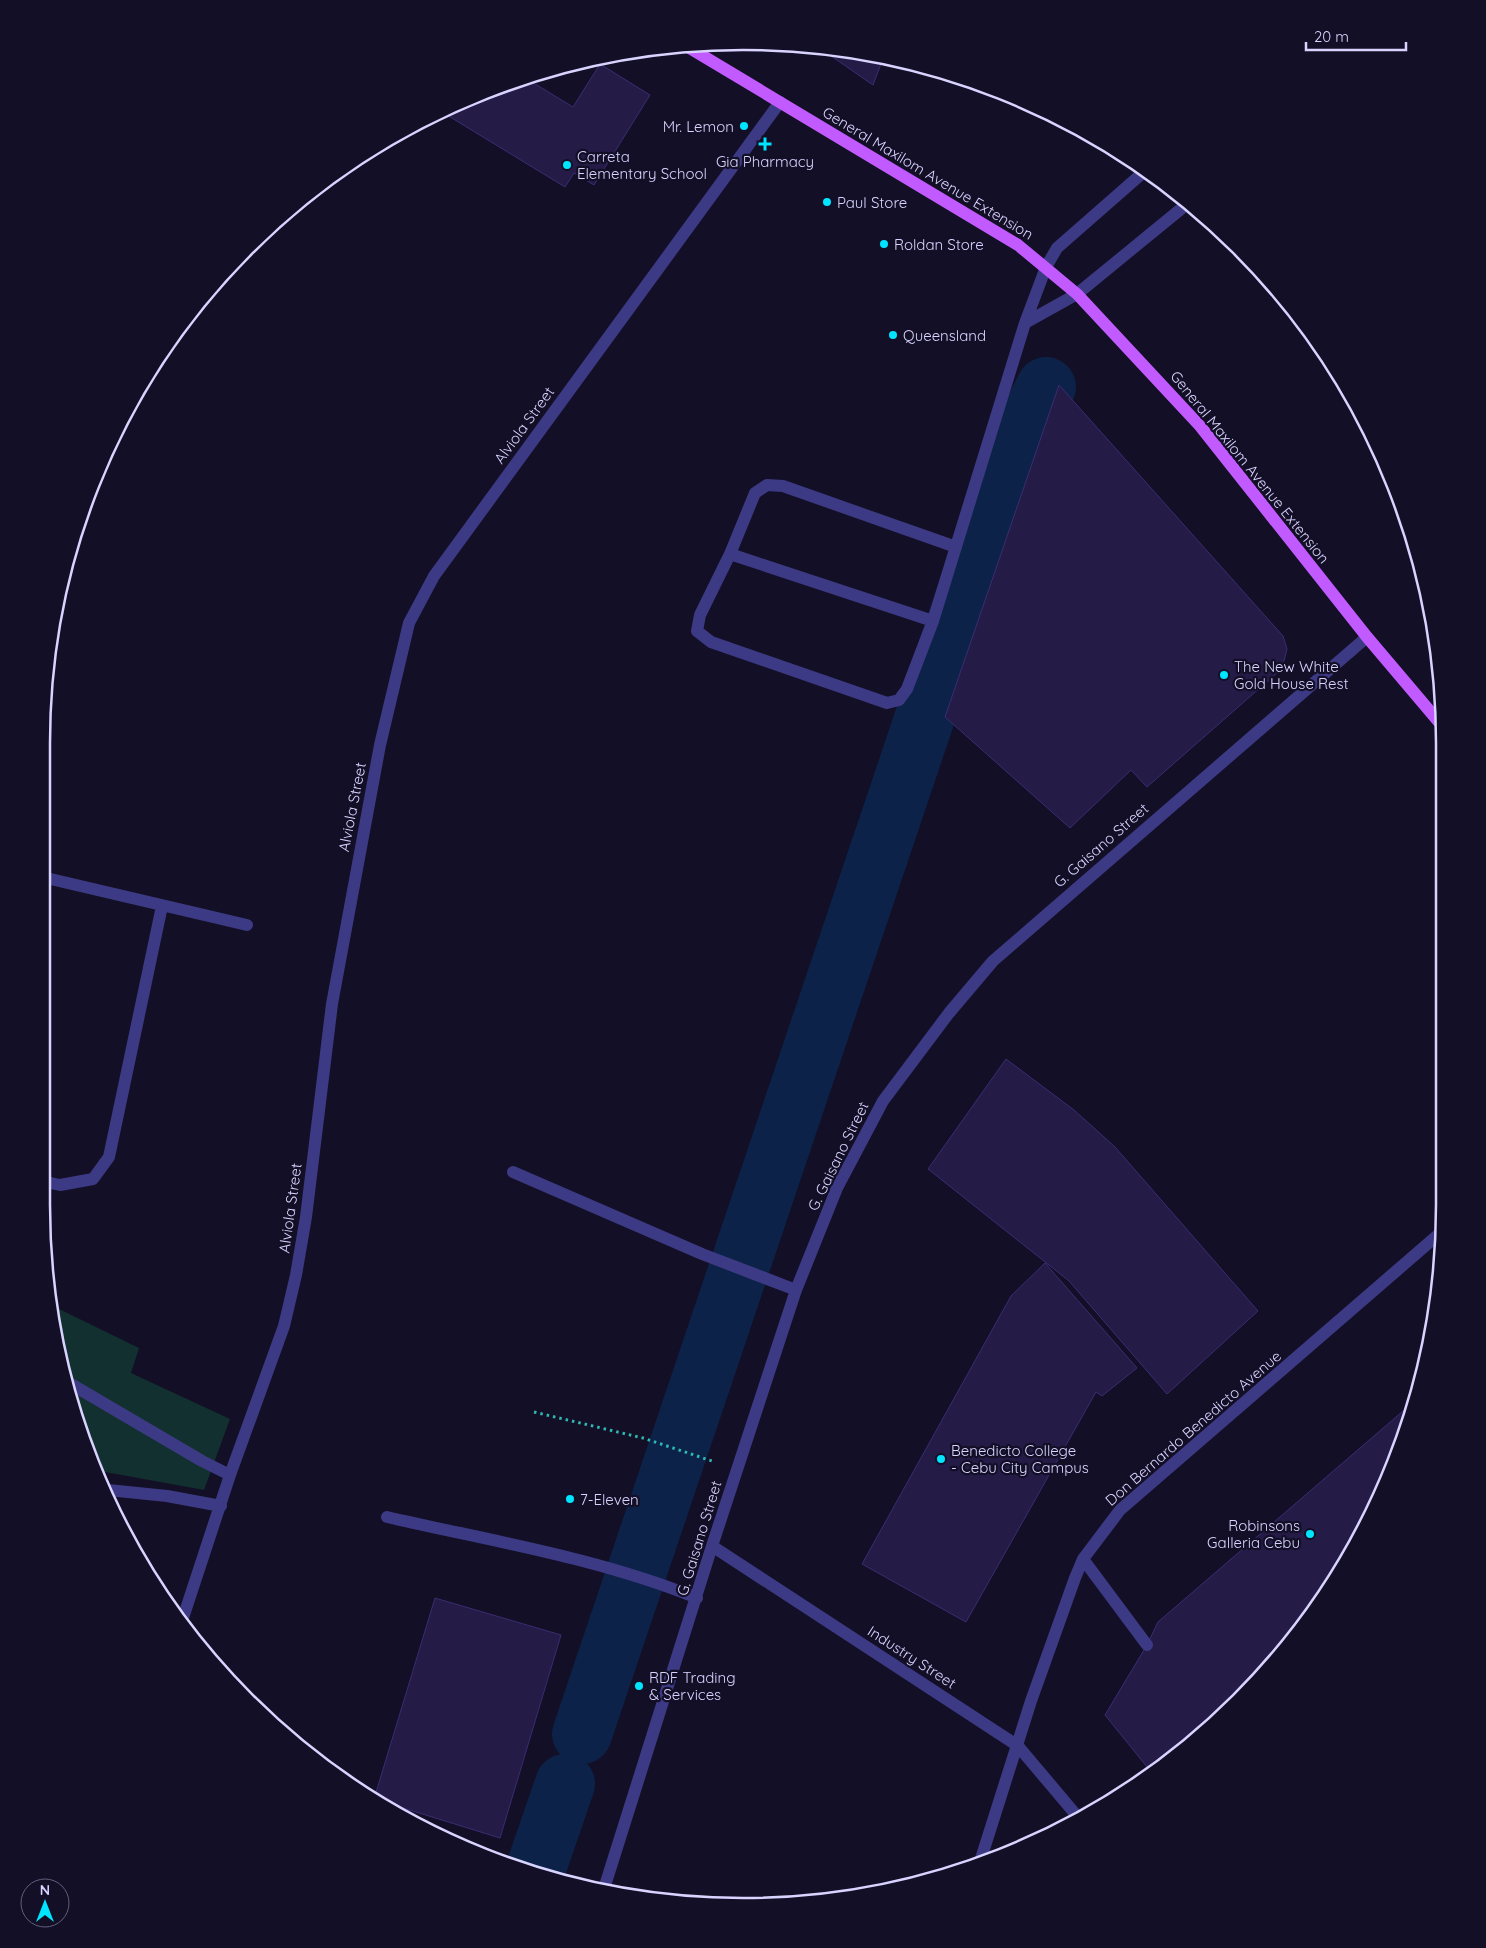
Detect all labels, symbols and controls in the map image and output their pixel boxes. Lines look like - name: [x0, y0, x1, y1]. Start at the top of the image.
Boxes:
- scale bar: [1306, 20, 1406, 52]
- text: 20 m: [1314, 27, 1349, 46]
- street label: General Maxilom Avenue Extension: [819, 102, 1037, 244]
- place label: Mr. Lemon: [663, 117, 734, 136]
- marker: Mr. Lemon: [738, 120, 750, 132]
- marker: Gia Pharmacy: [759, 138, 771, 150]
- place label: Carreta Elementary School: [577, 147, 707, 183]
- place label: Gia Pharmacy: [716, 152, 814, 171]
- marker: Carreta Elementary School: [561, 159, 573, 171]
- place label: Paul Store: [837, 193, 907, 212]
- marker: Paul Store: [821, 196, 833, 208]
- place label: Roldan Store: [894, 235, 984, 254]
- marker: Roldan Store: [878, 238, 890, 250]
- place label: Queensland: [903, 326, 986, 345]
- marker: Queensland: [887, 329, 899, 341]
- street label: General Maxilom Avenue Extension: [1166, 367, 1334, 567]
- street label: Alviola Street: [490, 383, 558, 467]
- place label: The New White Gold House Rest: [1234, 657, 1349, 693]
- marker: The New White Gold House Rest: [1218, 669, 1230, 681]
- street label: Alviola Street: [334, 761, 370, 853]
- street label: G. Gaisano Street: [1050, 799, 1152, 891]
- street label: G. Gaisano Street: [803, 1098, 873, 1214]
- street label: Alviola Street: [274, 1162, 306, 1254]
- street label: Don Bernardo Benedicto Avenue: [1101, 1346, 1285, 1510]
- place label: Benedicto College - Cebu City Campus: [951, 1441, 1089, 1477]
- marker: Benedicto College - Cebu City Campus: [935, 1453, 947, 1465]
- street label: G. Gaisano Street: [672, 1478, 726, 1598]
- place label: 7-Eleven: [580, 1490, 639, 1509]
- marker: 7-Eleven: [564, 1493, 576, 1505]
- place label: Robinsons Galleria Cebu: [1207, 1516, 1300, 1552]
- marker: Robinsons Galleria Cebu: [1304, 1528, 1316, 1540]
- street label: Industry Street: [864, 1621, 960, 1693]
- place label: RDF Trading & Services: [649, 1668, 736, 1704]
- marker: RDF Trading & Services: [633, 1680, 645, 1692]
- north arrow: [20, 1878, 70, 1928]
- text: N: [40, 1881, 50, 1899]

